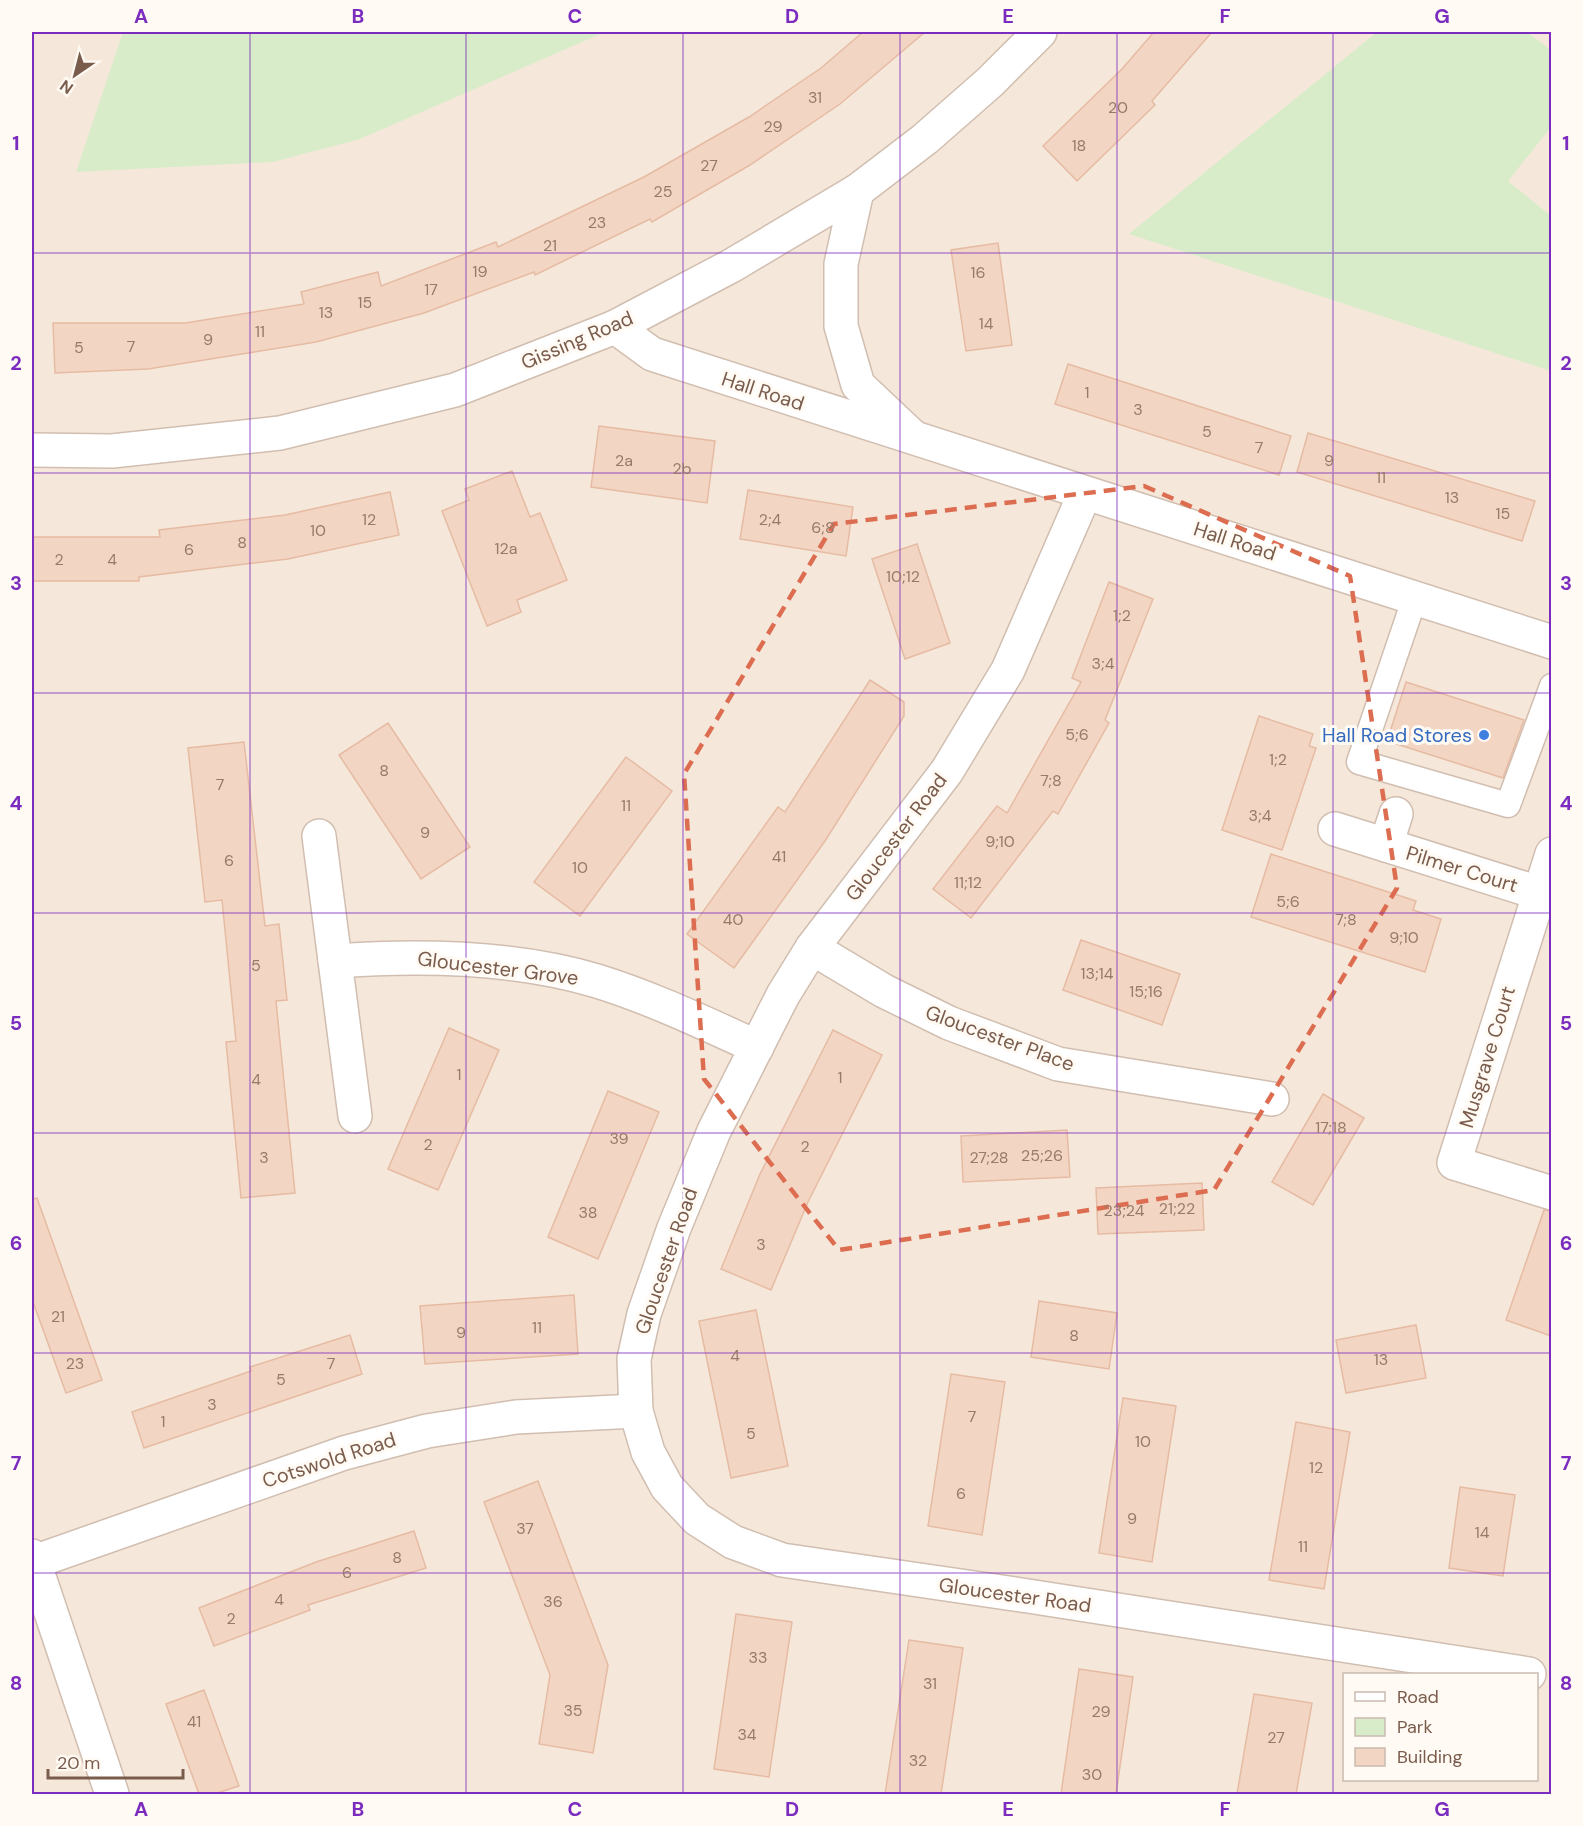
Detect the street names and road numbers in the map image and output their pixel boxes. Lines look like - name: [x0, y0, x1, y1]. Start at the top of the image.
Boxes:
- street label: Gissing Road: [517, 305, 637, 375]
- street label: Hall Road: [718, 365, 808, 417]
- street label: Hall Road: [1190, 515, 1280, 567]
- street label: Gloucester Road: [839, 768, 953, 906]
- street label: Pilmer Court: [1403, 840, 1521, 898]
- street label: Gloucester Grove: [416, 945, 580, 991]
- street label: Musgrave Court: [1453, 983, 1521, 1131]
- street label: Gloucester Place: [922, 999, 1078, 1077]
- street label: Gloucester Road: [629, 1184, 703, 1338]
- street label: Cotswold Road: [259, 1426, 399, 1494]
- street label: Gloucester Road: [937, 1571, 1093, 1619]

